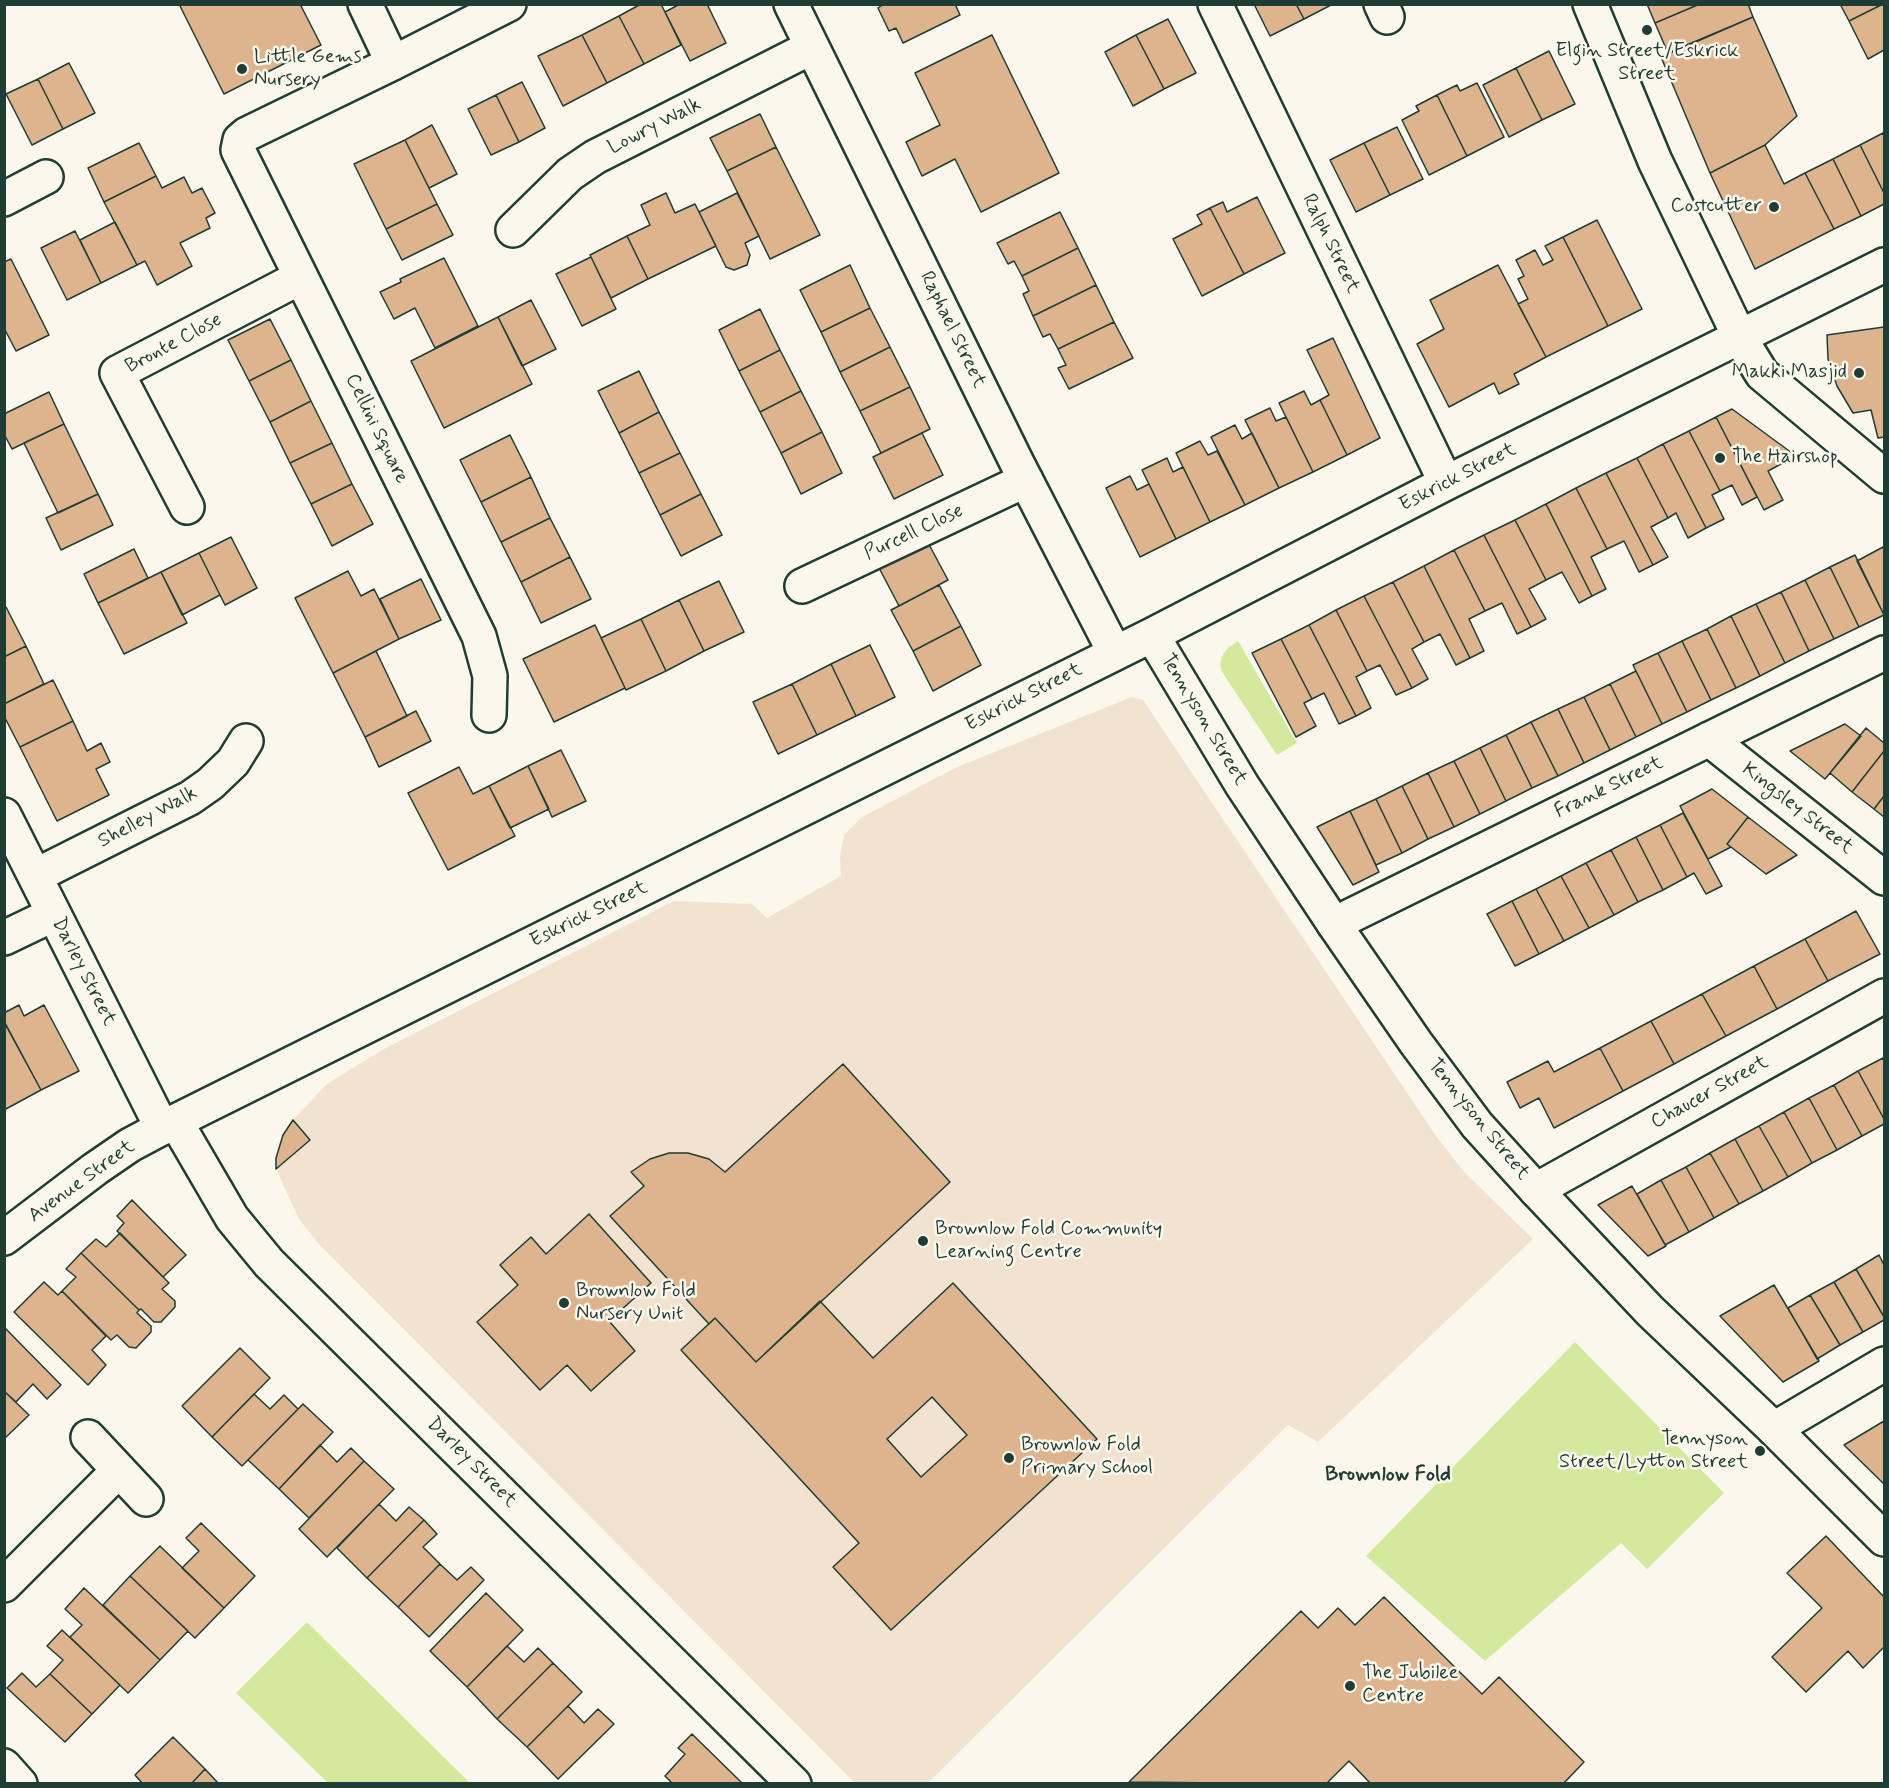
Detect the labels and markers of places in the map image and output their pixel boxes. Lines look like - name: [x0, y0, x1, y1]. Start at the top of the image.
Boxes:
- marker: Elgin Street/Eskrick Street: [1640, 23, 1654, 37]
- place label: Elgin Street/Eskrick Street: [1556, 40, 1738, 87]
- place label: Little Gems Nursery: [254, 46, 362, 93]
- marker: Little Gems Nursery: [235, 62, 249, 76]
- place label: Costcutter: [1671, 195, 1762, 219]
- marker: Costcutter: [1767, 200, 1781, 214]
- place label: Makki Masjid: [1732, 361, 1847, 385]
- marker: Makki Masjid: [1852, 366, 1866, 380]
- place label: The Hairshop: [1732, 446, 1838, 470]
- marker: The Hairshop: [1713, 451, 1727, 465]
- place label: Brownlow Fold Community Learning Centre: [935, 1218, 1162, 1265]
- marker: Brownlow Fold Community Learning Centre: [916, 1234, 930, 1248]
- place label: Brownlow Fold Nursery Unit: [576, 1280, 696, 1327]
- marker: Brownlow Fold Nursery Unit: [557, 1296, 571, 1310]
- place label: Tennyson Street/Lytton Street: [1559, 1428, 1748, 1475]
- place label: Brownlow Fold Primary School: [1021, 1434, 1153, 1481]
- marker: Tennyson Street/Lytton Street: [1753, 1444, 1767, 1458]
- marker: Brownlow Fold Primary School: [1002, 1451, 1016, 1465]
- place label: The Jubilee Centre: [1362, 1662, 1458, 1709]
- marker: The Jubilee Centre: [1343, 1679, 1357, 1693]

